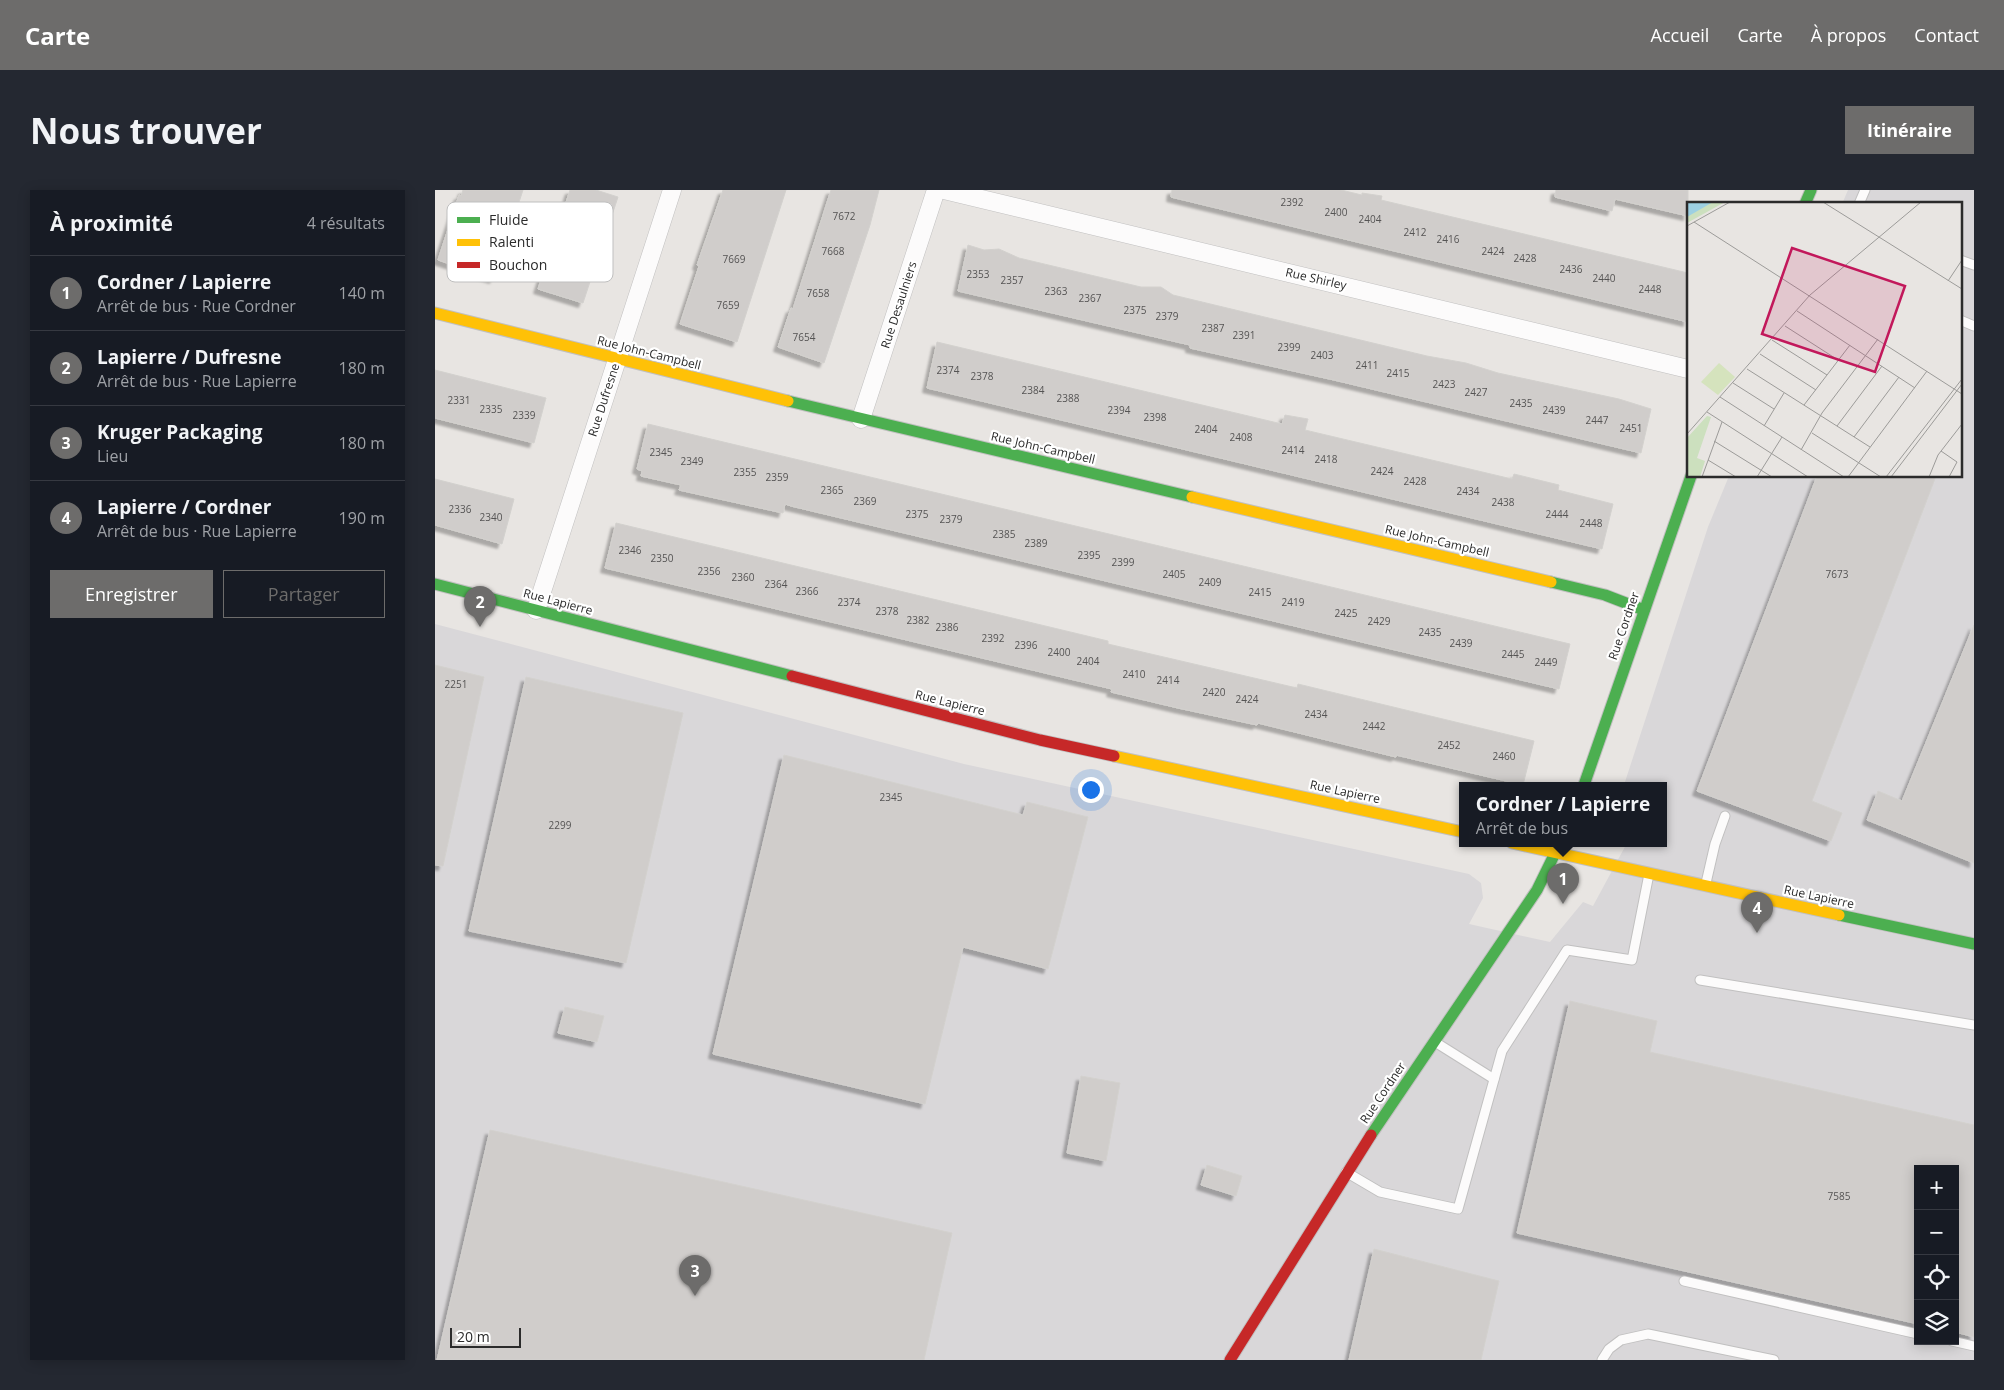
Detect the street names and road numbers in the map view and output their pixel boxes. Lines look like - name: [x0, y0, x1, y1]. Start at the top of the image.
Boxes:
- street label: Rue Desaulniers: [876, 259, 921, 351]
- street label: Rue Shirley: [1284, 263, 1349, 294]
- street label: Rue John-Campbell: [595, 331, 703, 374]
- street label: Rue Dufresne: [584, 361, 623, 439]
- street label: Rue John-Campbell: [989, 427, 1097, 468]
- street label: Rue John-Campbell: [1383, 520, 1491, 561]
- street label: Rue Lapierre: [522, 584, 595, 619]
- street label: Rue Cordner: [1604, 590, 1643, 662]
- street label: Rue Lapierre: [914, 686, 987, 719]
- street label: Rue Lapierre: [1309, 776, 1382, 807]
- street label: Rue Lapierre: [1783, 881, 1856, 912]
- street label: Rue Cordner: [1356, 1059, 1409, 1127]

